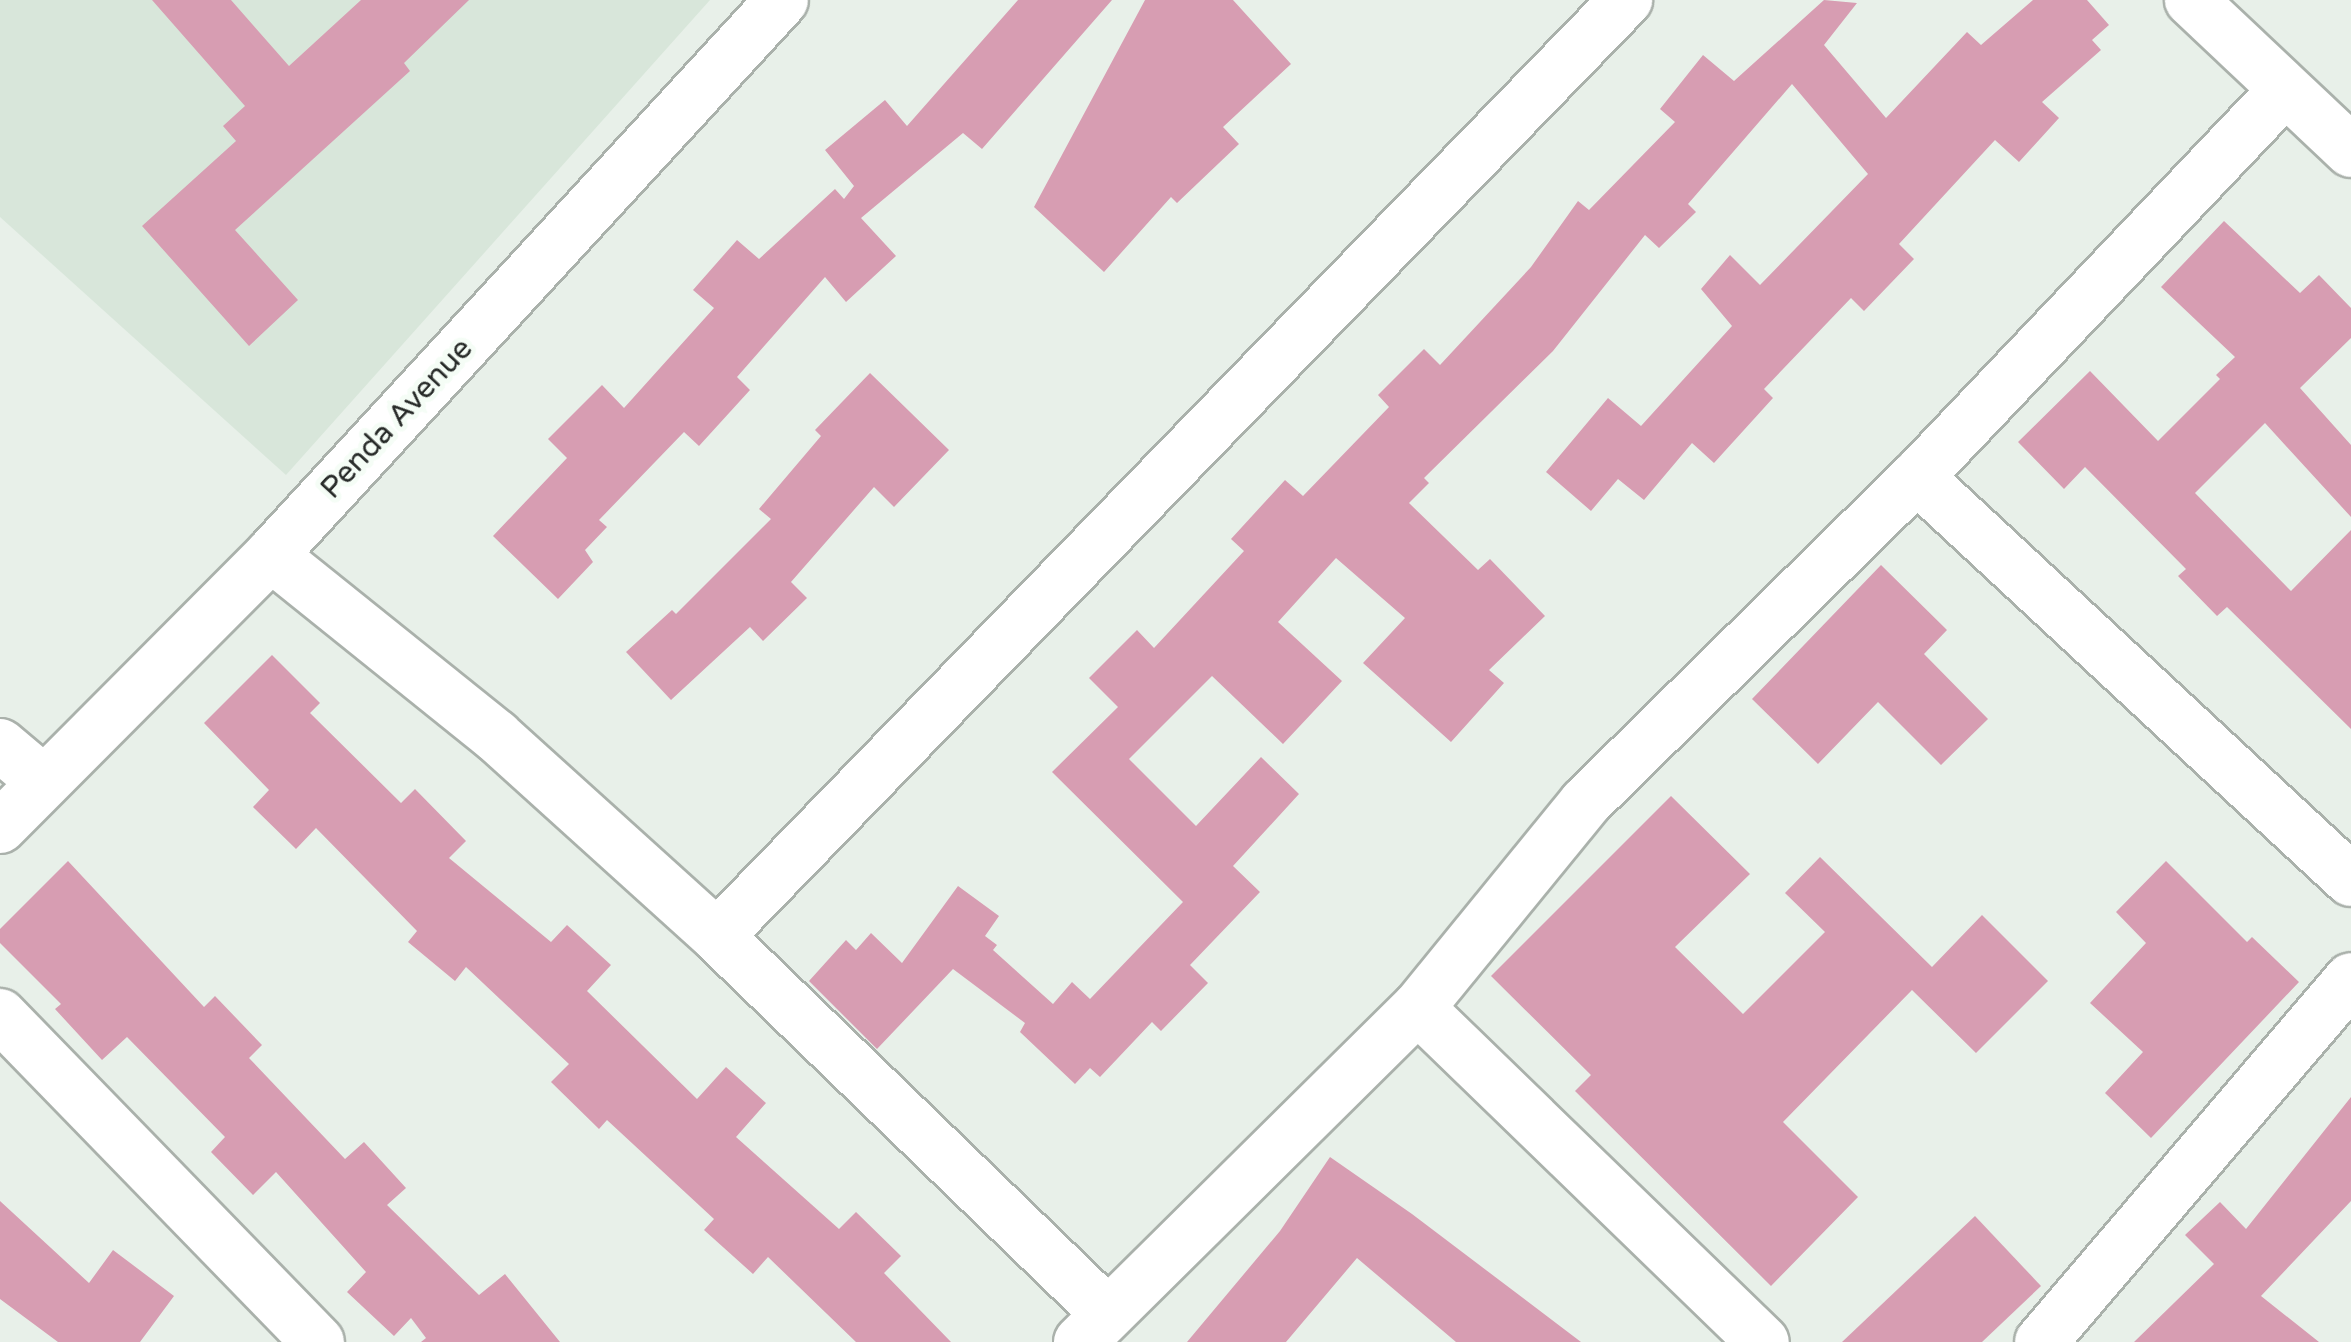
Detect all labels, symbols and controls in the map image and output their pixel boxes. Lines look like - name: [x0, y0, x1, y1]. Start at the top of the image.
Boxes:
- street label: Penda Avenue: [314, 331, 480, 507]

